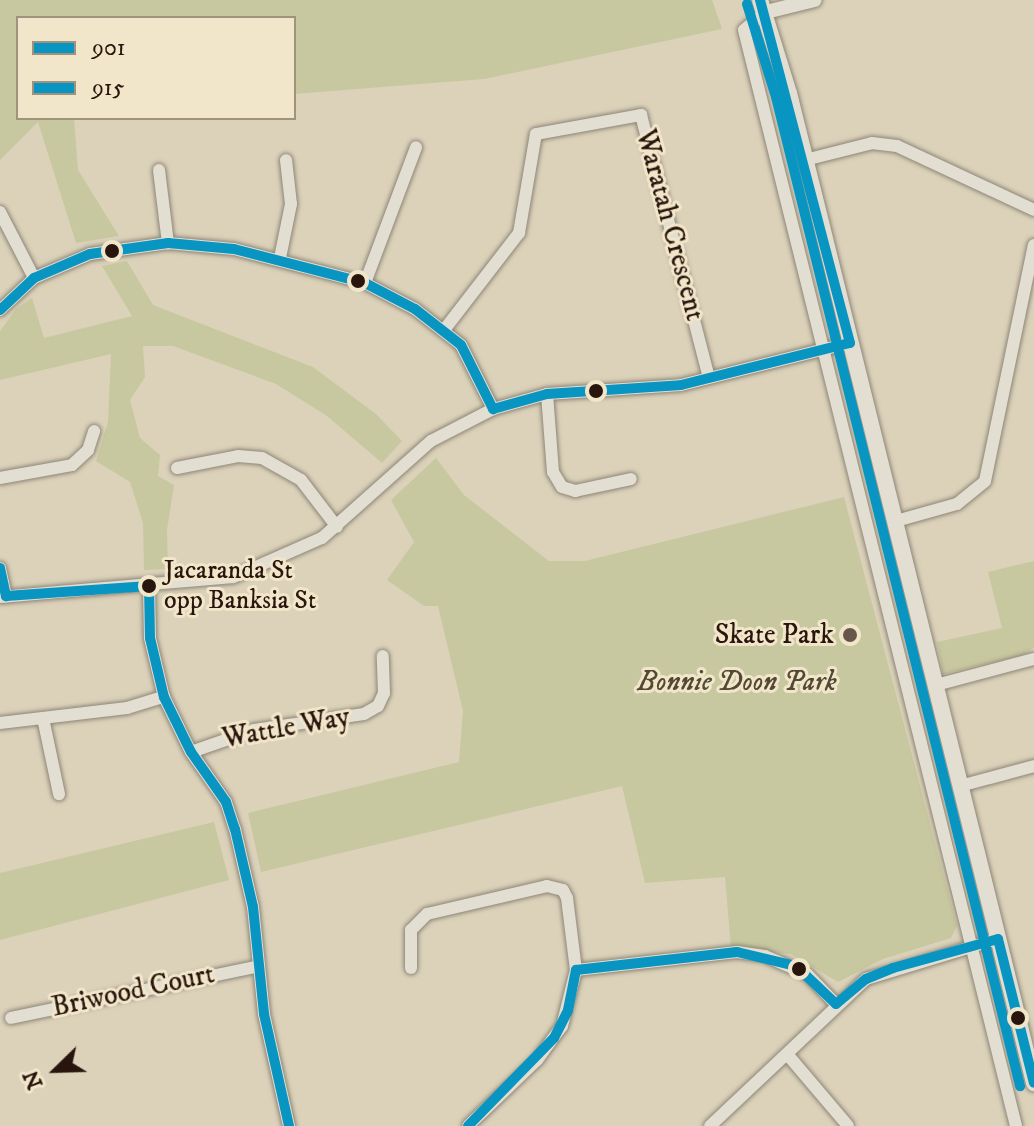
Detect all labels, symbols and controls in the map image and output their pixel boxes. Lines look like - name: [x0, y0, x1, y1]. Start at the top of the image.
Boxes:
- legend: [16, 16, 296, 120]
- text: 901: [92, 33, 126, 63]
- text: 915: [92, 73, 124, 103]
- street label: Waratah Crescent: [628, 126, 712, 324]
- unlabelled marker: [104, 243, 120, 259]
- unlabelled marker: [350, 273, 366, 289]
- unlabelled marker: [588, 383, 604, 399]
- place label: Jacaranda St opp Banksia St: [164, 555, 316, 616]
- marker: Jacaranda St opp Banksia St: [141, 578, 157, 594]
- place label: Skate Park: [715, 618, 834, 652]
- marker: Skate Park: [841, 626, 859, 644]
- park label: Bonnie Doon Park: [637, 665, 837, 699]
- street label: Wattle Way: [220, 700, 352, 756]
- street label: Briwood Court: [49, 957, 217, 1025]
- unlabelled marker: [791, 961, 807, 977]
- unlabelled marker: [1010, 1010, 1026, 1026]
- north arrow: [16, 1030, 96, 1110]
- text: N: [17, 1066, 49, 1093]

